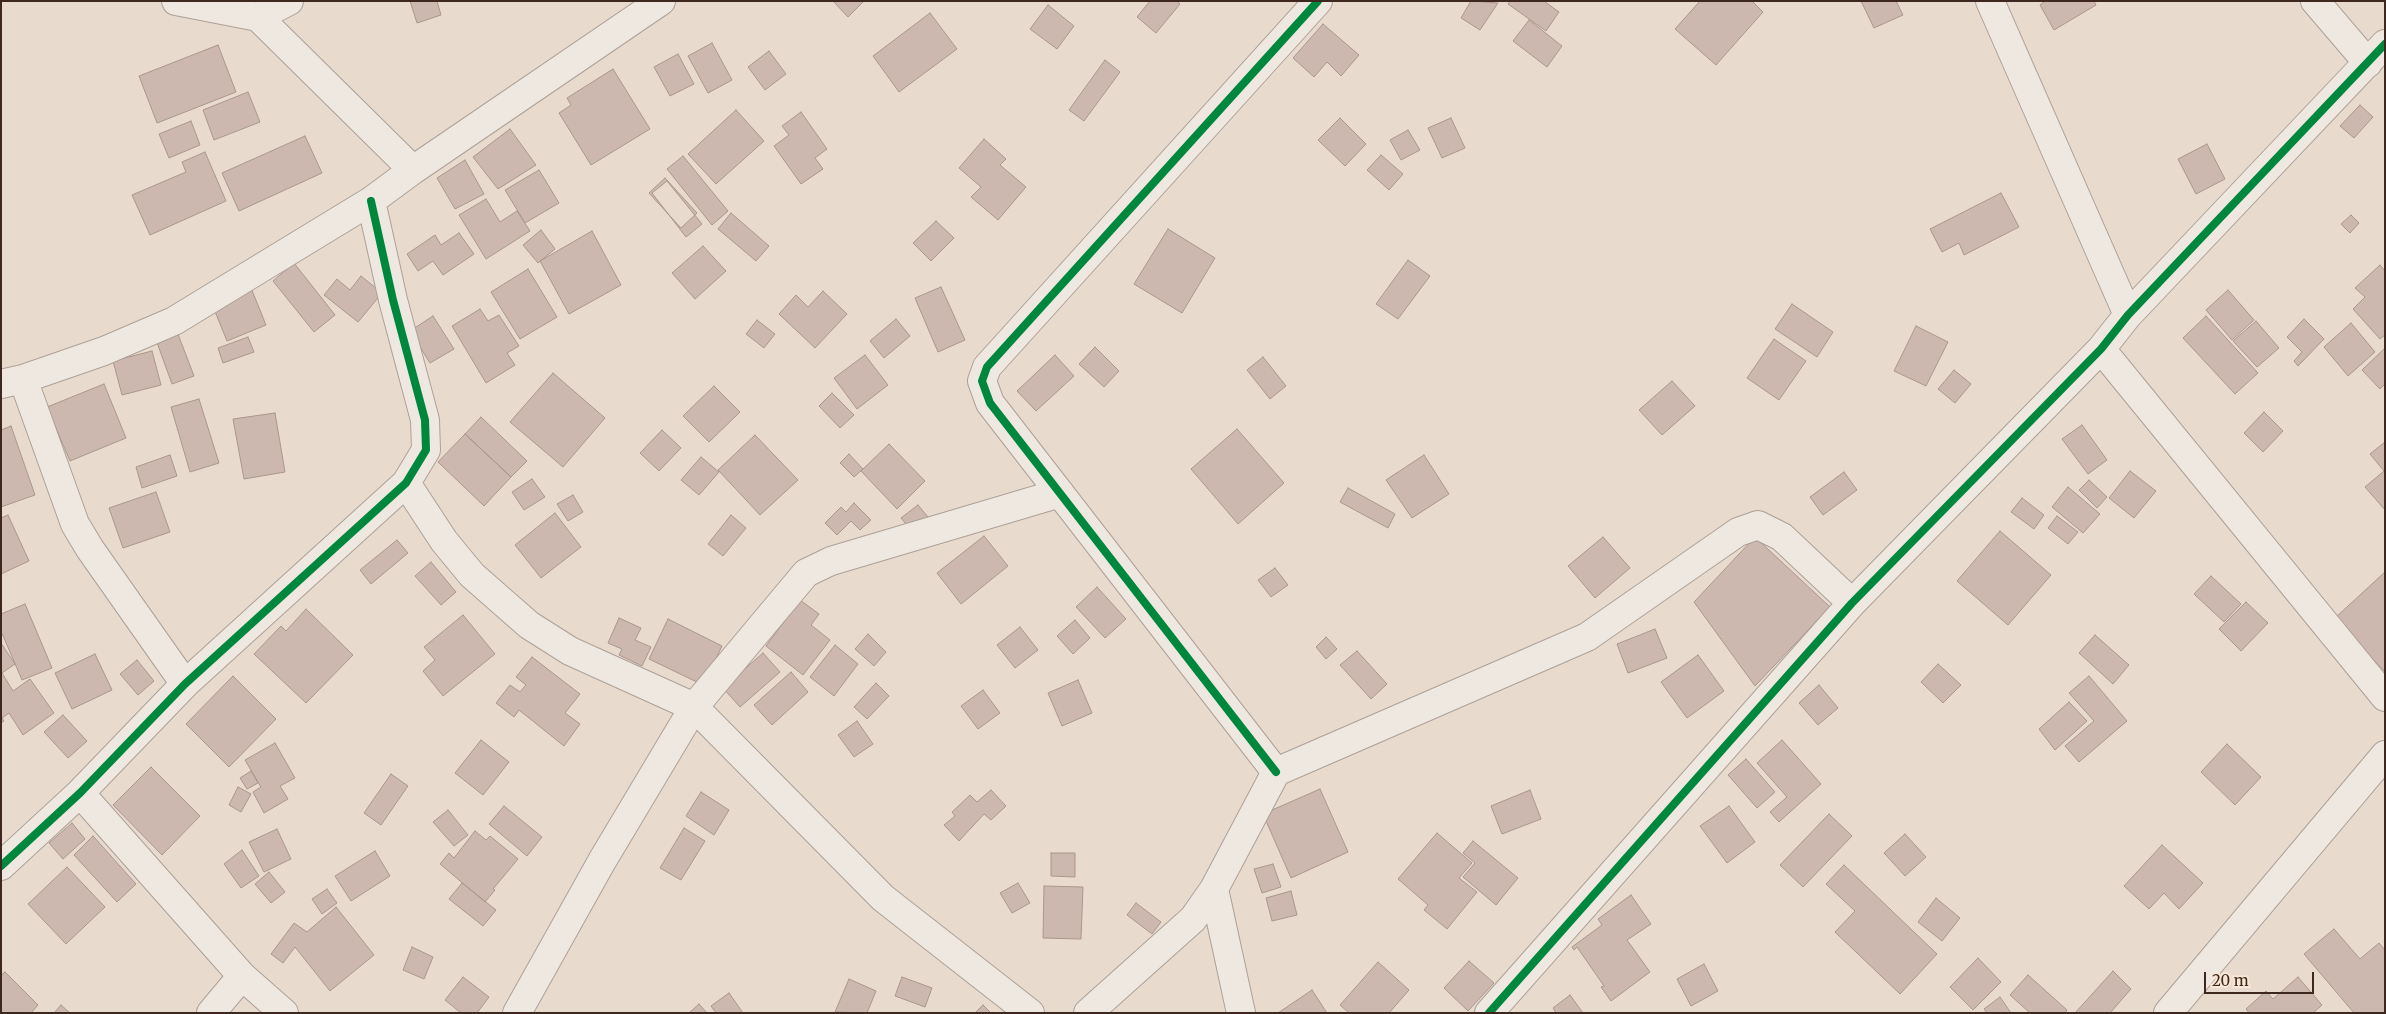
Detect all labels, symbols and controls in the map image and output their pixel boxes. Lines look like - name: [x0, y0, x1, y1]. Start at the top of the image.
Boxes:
- scale bar: [2206, 962, 2316, 994]
- text: 20 m: [2212, 971, 2249, 990]

